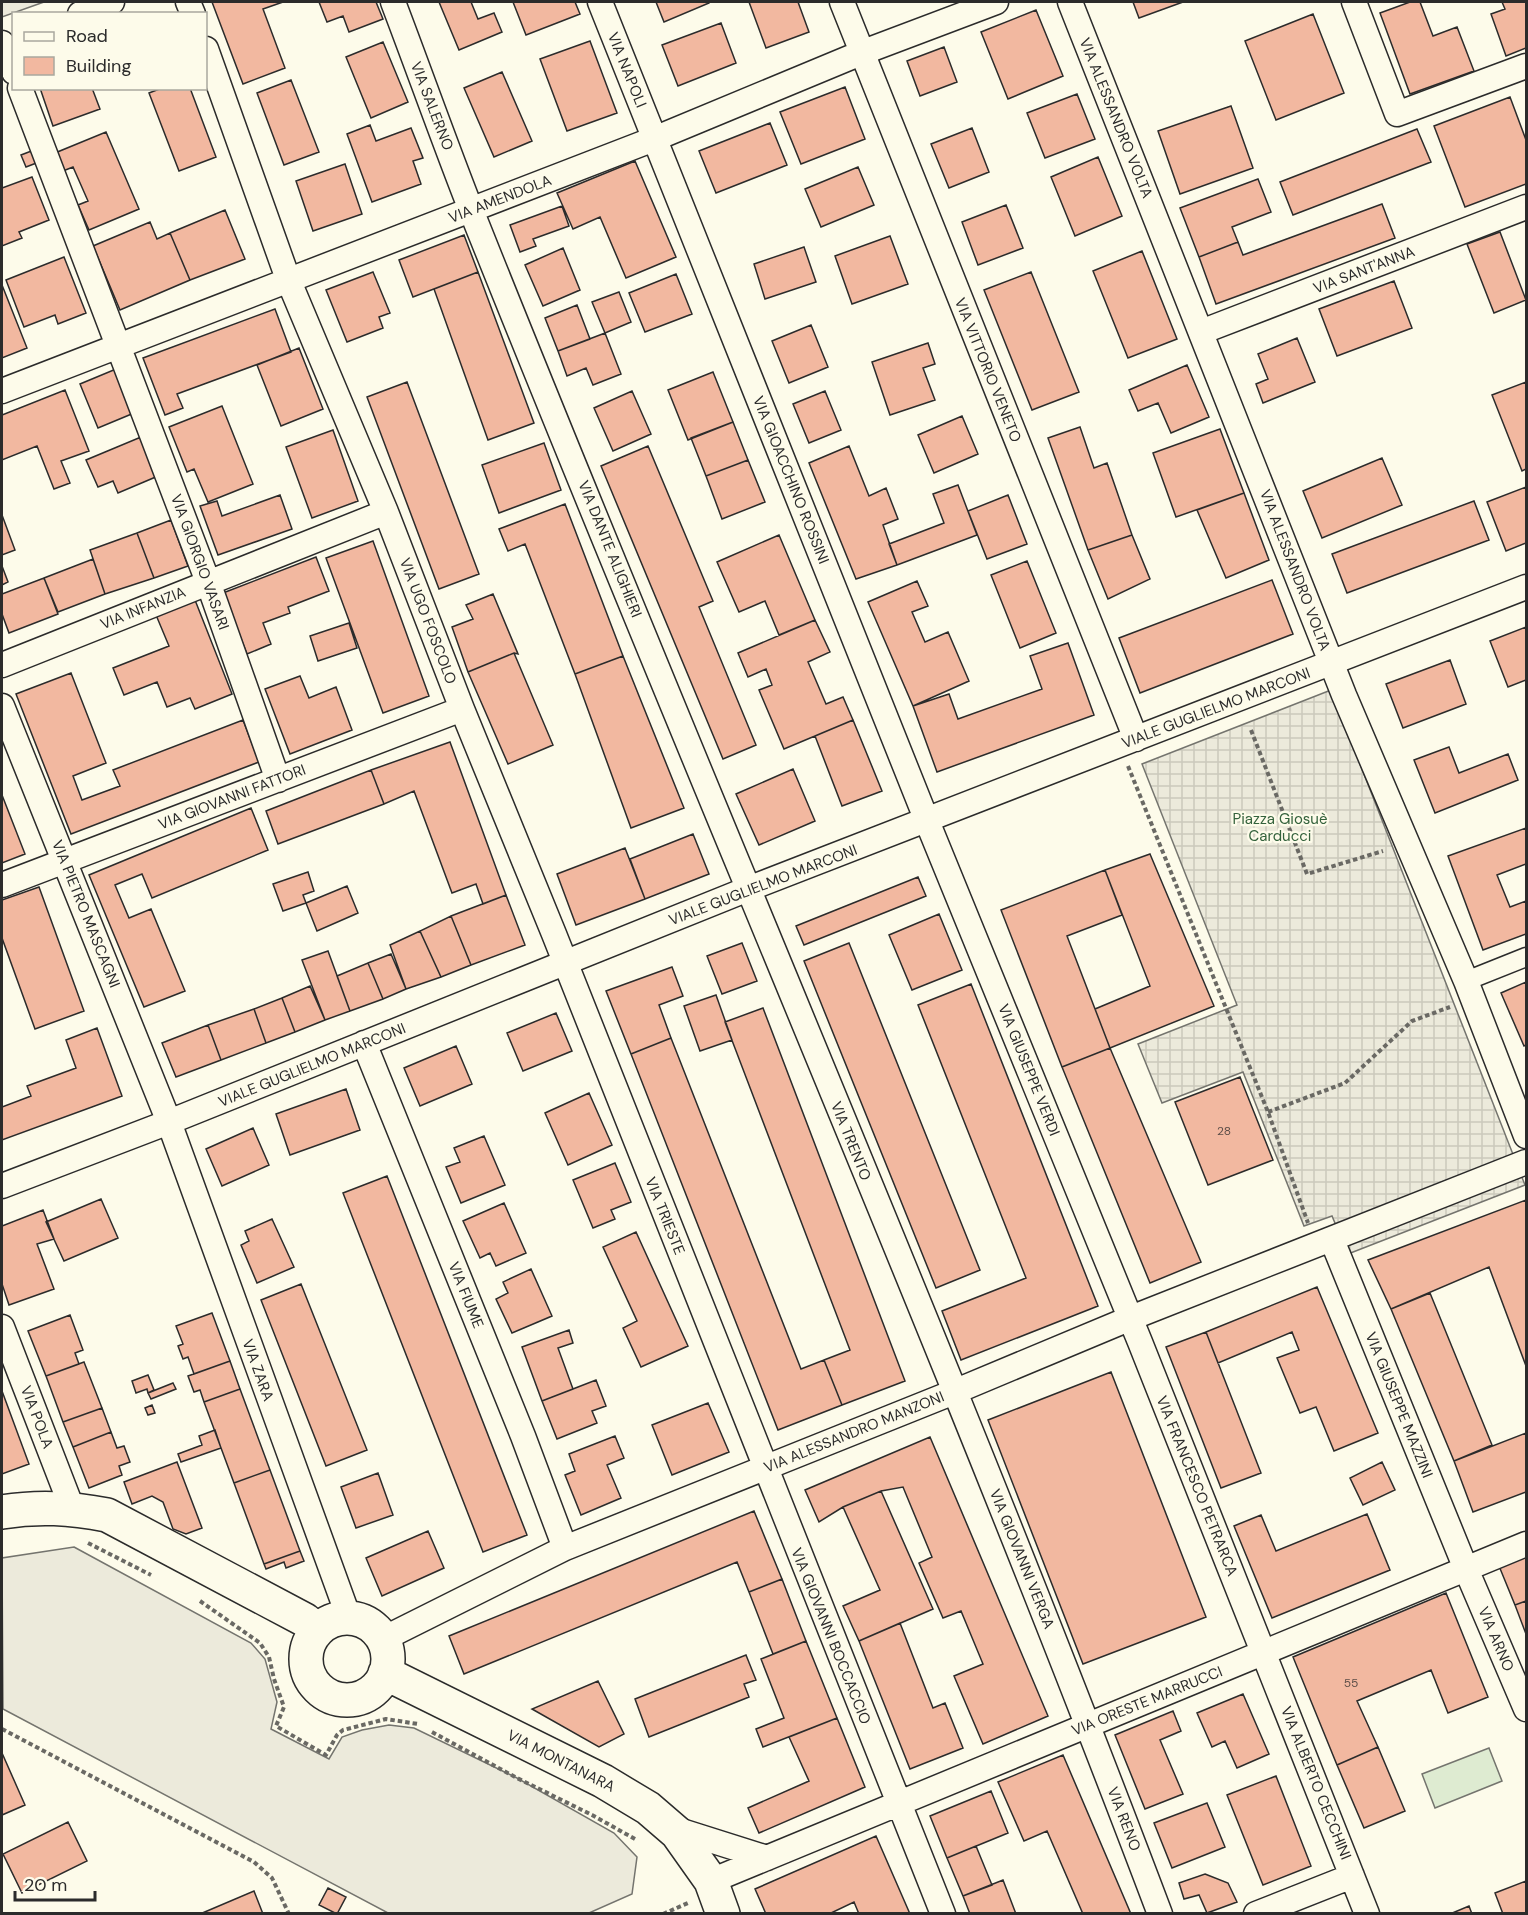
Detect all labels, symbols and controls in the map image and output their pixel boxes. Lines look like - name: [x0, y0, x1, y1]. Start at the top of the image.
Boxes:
- legend: [12, 12, 207, 90]
- text: Road: [66, 24, 108, 48]
- street label: VIA NAPOLI: [603, 29, 651, 111]
- street label: VIA ALESSANDRO VOLTA: [1075, 35, 1157, 201]
- text: Building: [66, 54, 131, 78]
- street label: VIA SALERNO: [406, 59, 458, 153]
- street label: VIA AMENDOLA: [446, 170, 554, 228]
- street label: VIA SANT'ANNA: [1310, 241, 1418, 299]
- street label: VIA VITTORIO VENETO: [950, 295, 1026, 445]
- street label: VIA GIOACCHINO ROSSINI: [748, 393, 834, 567]
- street label: VIA DANTE ALIGHIERI: [573, 478, 647, 620]
- street label: VIA ALESSANDRO VOLTA: [1255, 487, 1335, 653]
- street label: VIA GIORGIO VASARI: [166, 491, 234, 633]
- street label: VIA UGO FOSCOLO: [395, 555, 461, 687]
- street label: VIA INFANZIA: [97, 582, 189, 634]
- street label: VIALE GUGLIELMO MARCONI: [1119, 663, 1313, 753]
- street label: VIA GIOVANNI FATTORI: [155, 760, 309, 834]
- park label: Piazza Giosuè Carducci: [1233, 809, 1327, 846]
- street label: VIA PIETRO MASCAGNI: [47, 837, 125, 991]
- street label: VIALE GUGLIELMO MARCONI: [666, 840, 860, 930]
- street label: VIA GIUSEPPE VERDI: [993, 1001, 1065, 1139]
- street label: VIALE GUGLIELMO MARCONI: [215, 1018, 409, 1112]
- street label: VIA TRENTO: [826, 1099, 876, 1183]
- house number: 28: [1217, 1123, 1231, 1139]
- street label: VIA TRIESTE: [640, 1174, 690, 1258]
- street label: VIA FIUME: [444, 1259, 488, 1331]
- street label: VIA GIUSEPPE MAZZINI: [1361, 1329, 1437, 1481]
- street label: VIA ZARA: [238, 1336, 278, 1404]
- street label: VIA POLA: [16, 1383, 58, 1451]
- street label: VIA ALESSANDRO MANZONI: [761, 1387, 947, 1477]
- street label: VIA FRANCESCO PETRARCA: [1152, 1393, 1242, 1579]
- street label: VIA GIOVANNI VERGA: [985, 1486, 1059, 1632]
- street label: VIA GIOVANNI BOCCACCIO: [786, 1545, 876, 1727]
- street label: VIA ARNO: [1473, 1604, 1519, 1674]
- street label: VIA ORESTE MARRUCCI: [1069, 1662, 1225, 1740]
- house number: 55: [1344, 1675, 1358, 1691]
- street label: VIA ALBERTO CECCHINI: [1276, 1703, 1356, 1863]
- street label: VIA MONTANARA: [504, 1725, 618, 1797]
- street label: VIA RENO: [1103, 1784, 1145, 1854]
- scale bar: [15, 1864, 94, 1902]
- text: 20 m: [24, 1873, 67, 1897]

